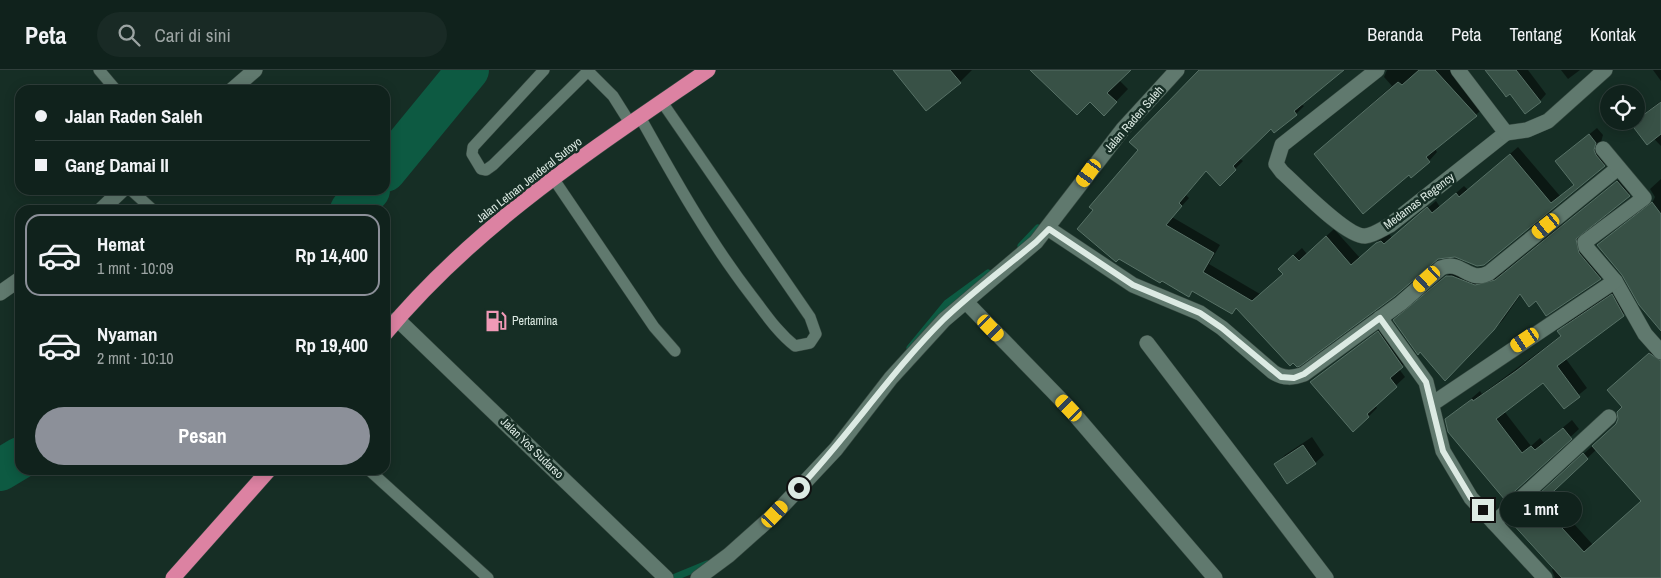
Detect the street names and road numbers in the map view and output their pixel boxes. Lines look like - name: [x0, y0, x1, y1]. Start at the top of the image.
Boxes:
- street label: Jalan Raden Saleh: [1101, 82, 1167, 156]
- street label: Jalan Letnan Jenderal Sutoyo: [473, 134, 585, 226]
- street label: Medamas Regency: [1380, 169, 1458, 233]
- street label: Jalan Yos Sudarso: [497, 414, 567, 482]

